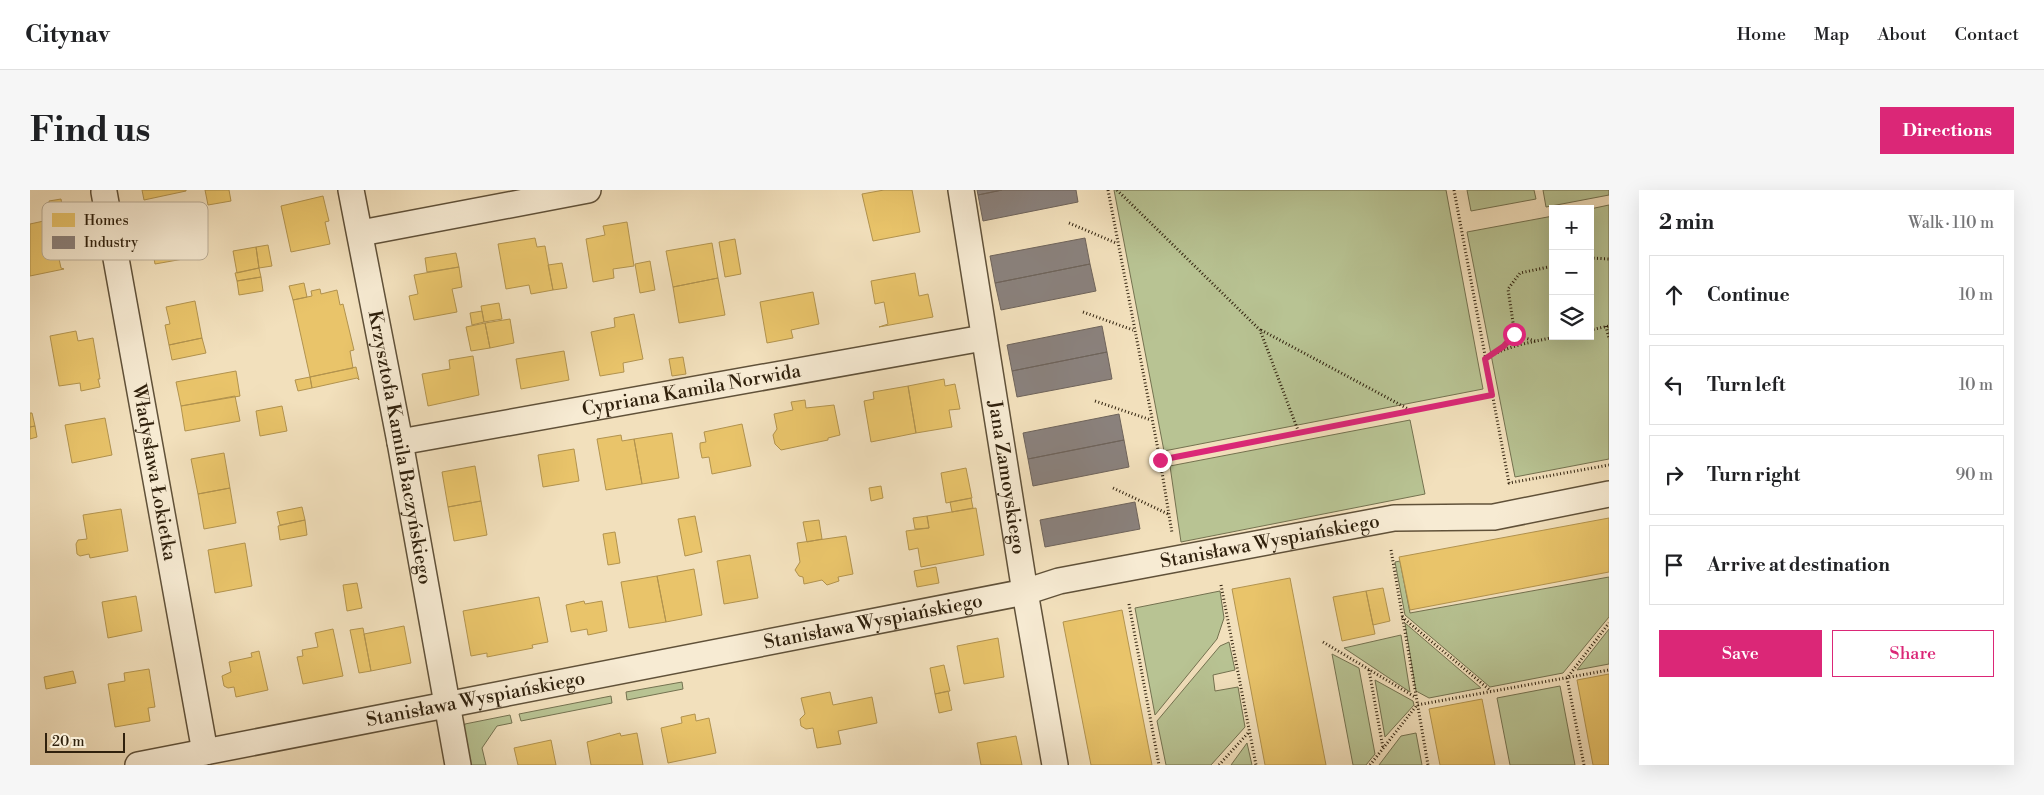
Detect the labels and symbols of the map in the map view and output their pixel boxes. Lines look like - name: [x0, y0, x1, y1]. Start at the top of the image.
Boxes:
- legend: [42, 202, 208, 260]
- text: Homes: [84, 212, 129, 230]
- text: Industry: [84, 234, 138, 252]
- street label: Krzysztofa Kamila Baczyńskiego: [363, 308, 437, 586]
- route start: [1503, 323, 1526, 346]
- street label: Cypriana Kamila Norwida: [580, 359, 803, 421]
- street label: Władysława Łokietka: [127, 381, 182, 563]
- street label: Jana Zamoyskiego: [983, 398, 1031, 556]
- route end: [1149, 449, 1172, 472]
- street label: Stanisława Wyspiańskiego: [1158, 509, 1382, 574]
- street label: Stanisława Wyspiańskiego: [762, 589, 985, 655]
- street label: Stanisława Wyspiańskiego: [364, 666, 587, 732]
- scale bar: [45, 730, 125, 753]

